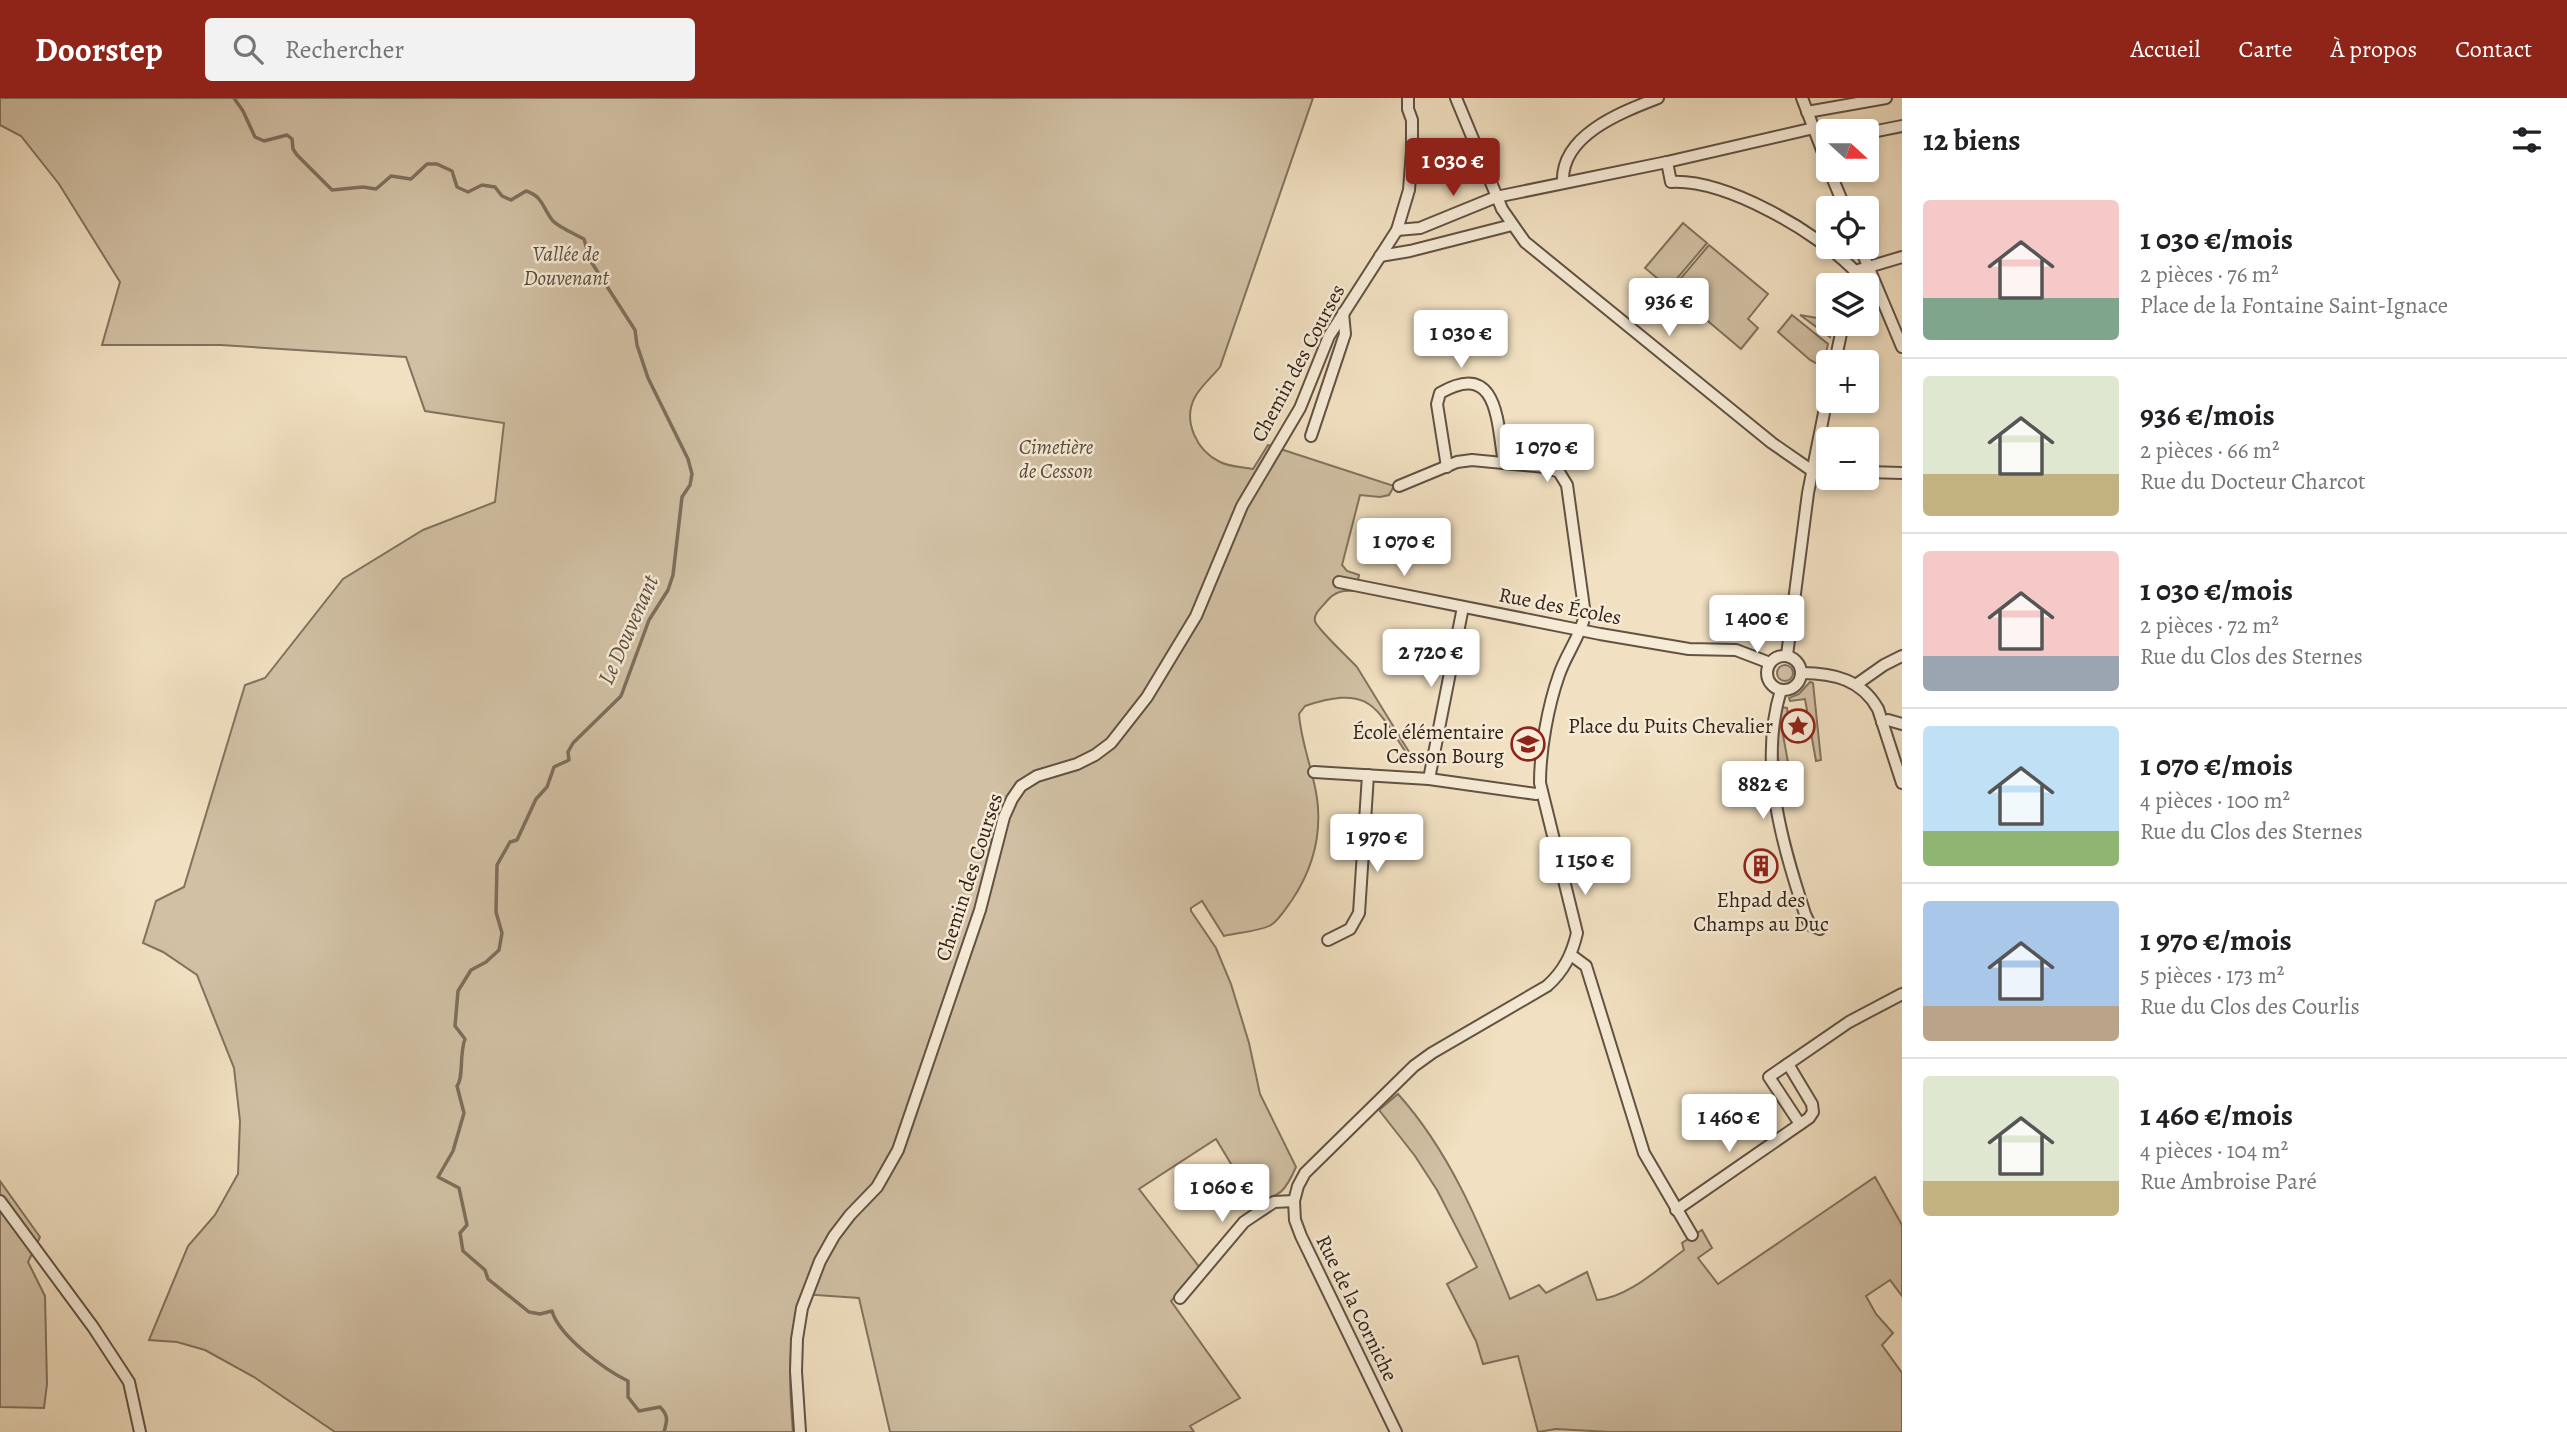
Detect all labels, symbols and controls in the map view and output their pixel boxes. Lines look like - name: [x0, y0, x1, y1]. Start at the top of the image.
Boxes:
- search box: [205, 18, 695, 81]
- text: Doorstep: [35, 27, 163, 72]
- icon: search: [229, 30, 267, 68]
- text: Rechercher: [285, 32, 404, 67]
- text: Accueil: [2130, 33, 2200, 65]
- text: Carte: [2238, 33, 2293, 65]
- text: À propos: [2331, 33, 2417, 65]
- text: Contact: [2455, 33, 2532, 65]
- north arrow: [1816, 119, 1880, 182]
- map controls: [1816, 119, 1879, 490]
- text: 12 biens: [1923, 120, 2021, 160]
- icon: filters: [2508, 121, 2546, 159]
- pin: 1 030 €: [1388, 139, 1518, 198]
- text: 1 030 €: [1422, 145, 1484, 176]
- button: locate: [1816, 196, 1879, 259]
- text: 1 030 €/mois: [2140, 219, 2293, 259]
- icon: home: [1979, 228, 2063, 312]
- park label: Vallée de Douvenant: [523, 240, 610, 292]
- text: 2 pièces · 76 m²: [2140, 259, 2279, 290]
- button: layers: [1816, 273, 1879, 336]
- pin: 936 €: [1620, 278, 1718, 338]
- street label: Chemin des Courses: [1245, 279, 1351, 447]
- text: 936 €: [1645, 285, 1693, 316]
- text: Place de la Fontaine Saint-Ignace: [2140, 290, 2448, 321]
- pin: 1 030 €: [1396, 310, 1526, 370]
- text: 1 030 €: [1430, 317, 1492, 348]
- button: +: [1816, 350, 1879, 413]
- text: 936 €/mois: [2140, 395, 2275, 435]
- icon: home: [1979, 404, 2063, 488]
- pin: 1 070 €: [1482, 424, 1612, 484]
- button: −: [1816, 427, 1879, 490]
- text: 1 070 €: [1516, 431, 1578, 462]
- park label: Cimetière de Cesson: [1019, 433, 1094, 485]
- text: 2 pièces · 66 m²: [2140, 435, 2280, 466]
- text: Rue du Docteur Charcot: [2140, 466, 2366, 497]
- pin: 1 070 €: [1339, 518, 1469, 578]
- text: 1 070 €: [1373, 525, 1435, 556]
- water label: Le Douvenant: [590, 569, 666, 690]
- text: 1 030 €/mois: [2140, 570, 2293, 610]
- icon: home: [1979, 579, 2063, 663]
- street label: Rue des Écoles: [1496, 580, 1624, 632]
- pin: 1 400 €: [1692, 596, 1822, 655]
- text: 1 400 €: [1725, 602, 1789, 633]
- text: 2 pièces · 72 m²: [2140, 610, 2279, 641]
- pin: 2 720 €: [1366, 630, 1496, 689]
- text: 2 720 €: [1399, 636, 1463, 667]
- text: Rue du Clos des Sternes: [2140, 641, 2363, 672]
- place icon: Place du Puits Chevalier: [1779, 707, 1817, 745]
- place label: Place du Puits Chevalier: [1568, 712, 1773, 740]
- place label: École élémentaire Cesson Bourg: [1352, 718, 1504, 770]
- school or university icon: École élémentaire Cesson Bourg: [1509, 725, 1547, 763]
- text: 1 070 €/mois: [2140, 745, 2293, 785]
- icon: home: [1979, 754, 2063, 838]
- pin: 882 €: [1714, 762, 1812, 821]
- text: 882 €: [1738, 768, 1788, 799]
- text: 4 pièces · 100 m²: [2140, 785, 2290, 816]
- street label: Chemin des Courses: [929, 789, 1009, 965]
- pin: 1 970 €: [1312, 814, 1442, 874]
- text: Rue du Clos des Sternes: [2140, 816, 2363, 847]
- text: 1 970 €: [1346, 821, 1408, 852]
- pin: 1 150 €: [1520, 838, 1650, 897]
- text: 1 150 €: [1555, 844, 1615, 875]
- building icon: Ehpad des Champs au Duc: [1742, 847, 1780, 885]
- place label: Ehpad des Champs au Duc: [1693, 886, 1829, 938]
- text: 1 970 €/mois: [2140, 920, 2292, 960]
- icon: home: [1979, 929, 2063, 1013]
- text: 5 pièces · 173 m²: [2140, 960, 2284, 991]
- text: Rue du Clos des Courlis: [2140, 991, 2360, 1022]
- pin: 1 460 €: [1664, 1094, 1794, 1154]
- text: 1 460 €/mois: [2140, 1095, 2293, 1135]
- text: 1 460 €: [1698, 1101, 1760, 1132]
- icon: home: [1979, 1104, 2063, 1188]
- text: 4 pièces · 104 m²: [2140, 1135, 2288, 1166]
- pin: 1 060 €: [1157, 1164, 1287, 1224]
- text: Rue Ambroise Paré: [2140, 1166, 2317, 1197]
- text: 1 060 €: [1190, 1171, 1254, 1202]
- street label: Rue de la Corniche: [1310, 1230, 1404, 1386]

